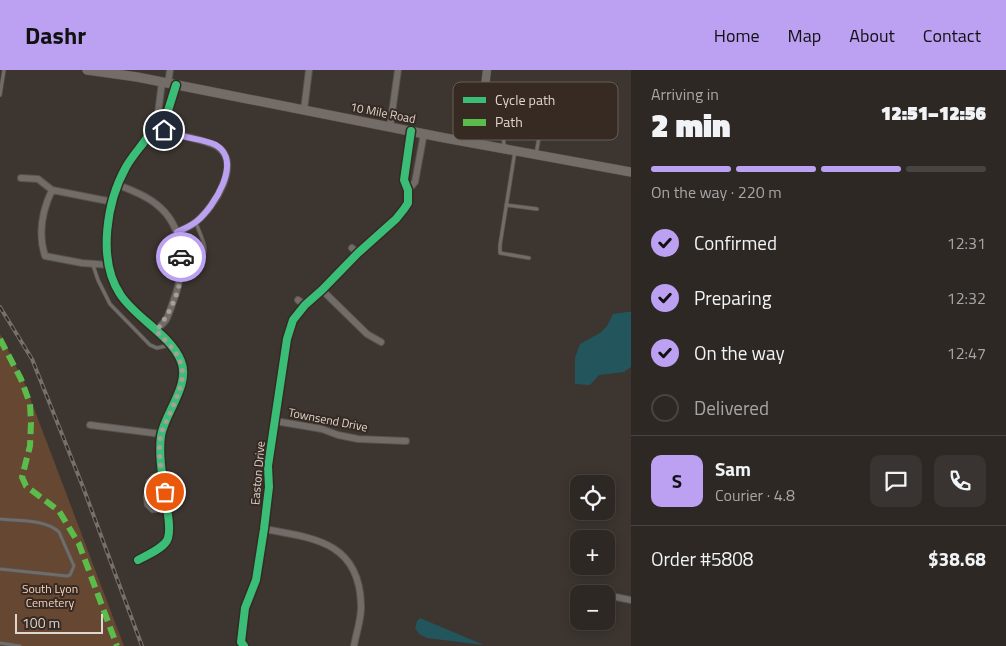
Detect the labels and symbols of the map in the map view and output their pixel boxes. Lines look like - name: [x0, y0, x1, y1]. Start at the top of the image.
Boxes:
- legend: [453, 82, 618, 140]
- text: Cycle path: [495, 89, 555, 110]
- street label: 10 Mile Road: [349, 97, 417, 128]
- pin: [143, 109, 185, 151]
- text: Path: [495, 111, 523, 132]
- courier: [156, 232, 206, 282]
- street label: Townsend Drive: [287, 403, 369, 437]
- street label: Easton Drive: [245, 440, 270, 506]
- pin: [144, 471, 186, 513]
- park label: South Lyon Cemetery: [22, 579, 78, 612]
- scale bar: [15, 611, 102, 634]

